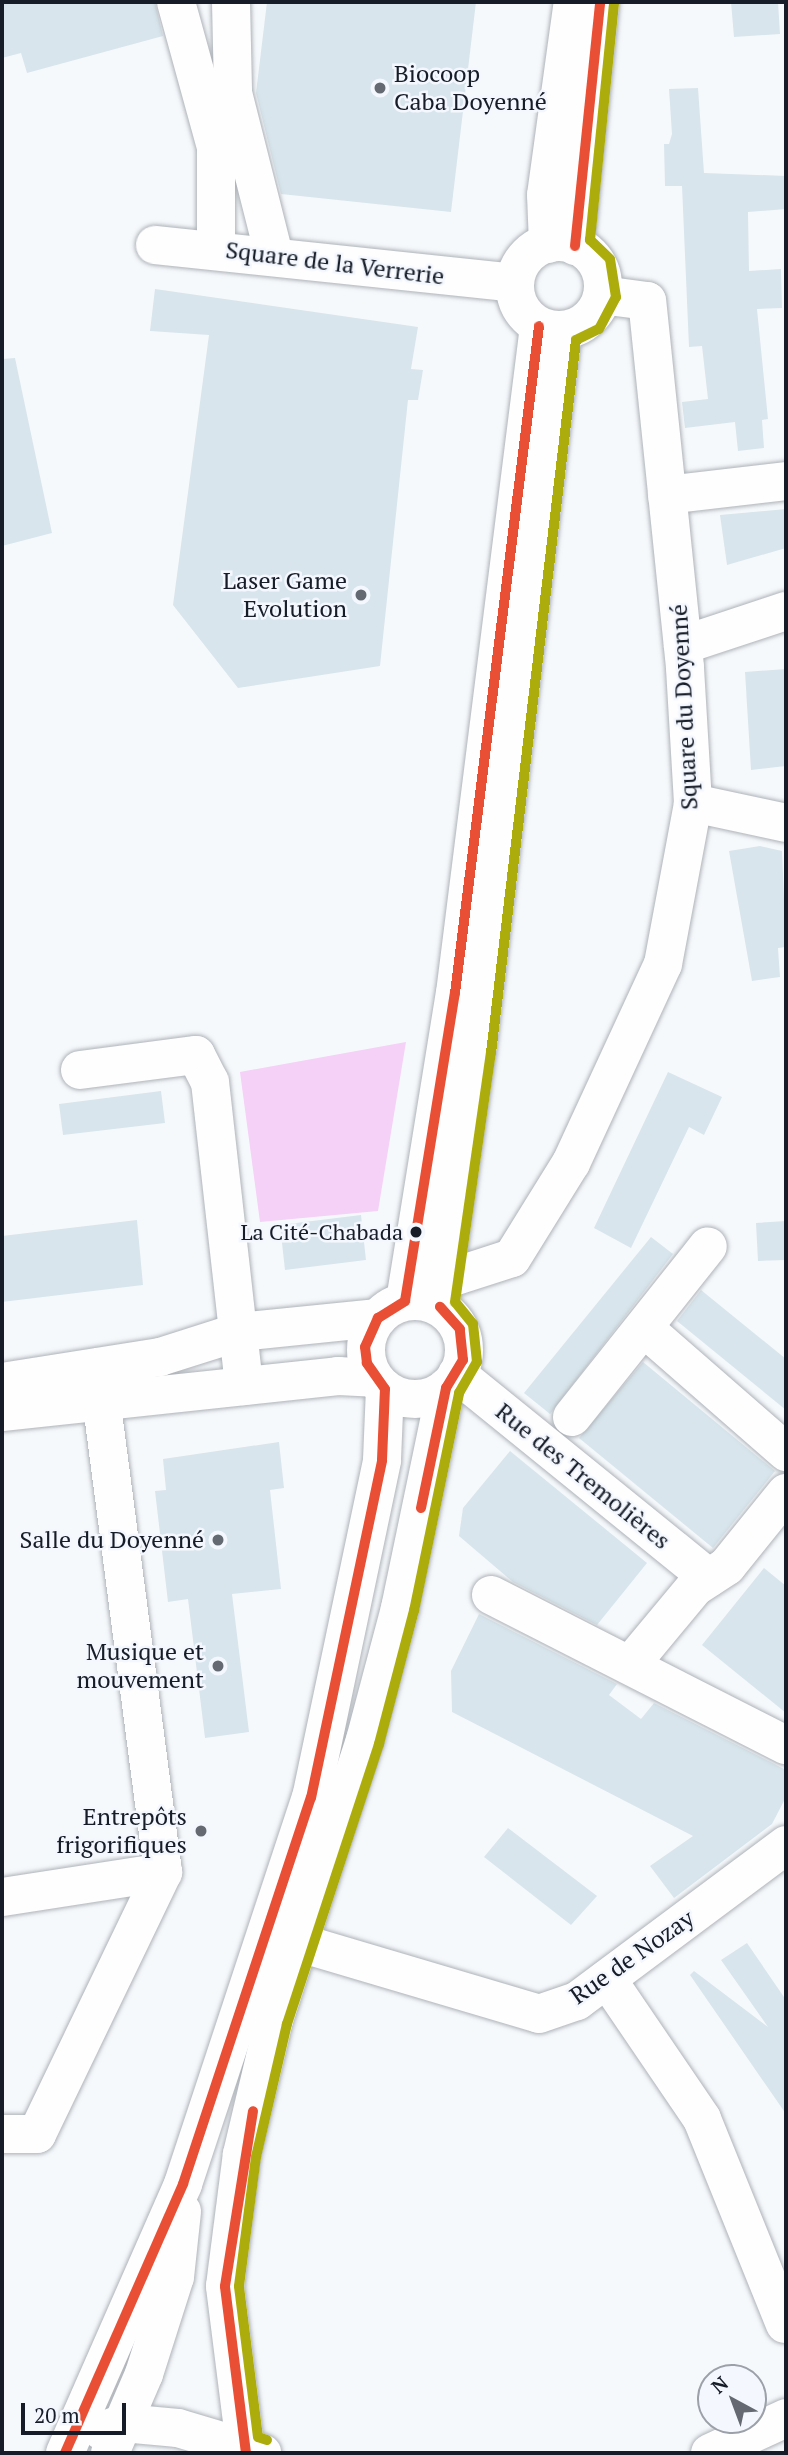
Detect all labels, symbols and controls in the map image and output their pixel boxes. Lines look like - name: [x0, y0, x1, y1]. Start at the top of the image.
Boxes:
- place label: Biocoop Caba Doyenné: [394, 60, 547, 116]
- marker: Biocoop Caba Doyenné: [372, 80, 388, 96]
- street label: Square de la Verrerie: [224, 235, 446, 291]
- place label: Laser Game Evolution: [223, 567, 347, 623]
- marker: Laser Game Evolution: [353, 587, 369, 603]
- street label: Square du Doyenné: [664, 603, 704, 811]
- place label: La Cité-Chabada: [240, 1219, 403, 1245]
- marker: La Cité-Chabada: [409, 1225, 423, 1239]
- street label: Rue des Tremolières: [490, 1397, 676, 1555]
- place label: Salle du Doyenné: [20, 1526, 204, 1554]
- marker: Salle du Doyenné: [210, 1532, 226, 1548]
- place label: Musique et mouvement: [76, 1638, 204, 1694]
- marker: Musique et mouvement: [210, 1658, 226, 1674]
- place label: Entrepôts frigorifiques: [56, 1803, 187, 1859]
- marker: Entrepôts frigorifiques: [193, 1823, 209, 1839]
- street label: Rue de Nozay: [564, 1904, 700, 2010]
- north arrow: [697, 2364, 767, 2434]
- text: N: [706, 2370, 733, 2398]
- scale bar: [24, 2388, 130, 2432]
- text: 20 m: [34, 2401, 80, 2429]

